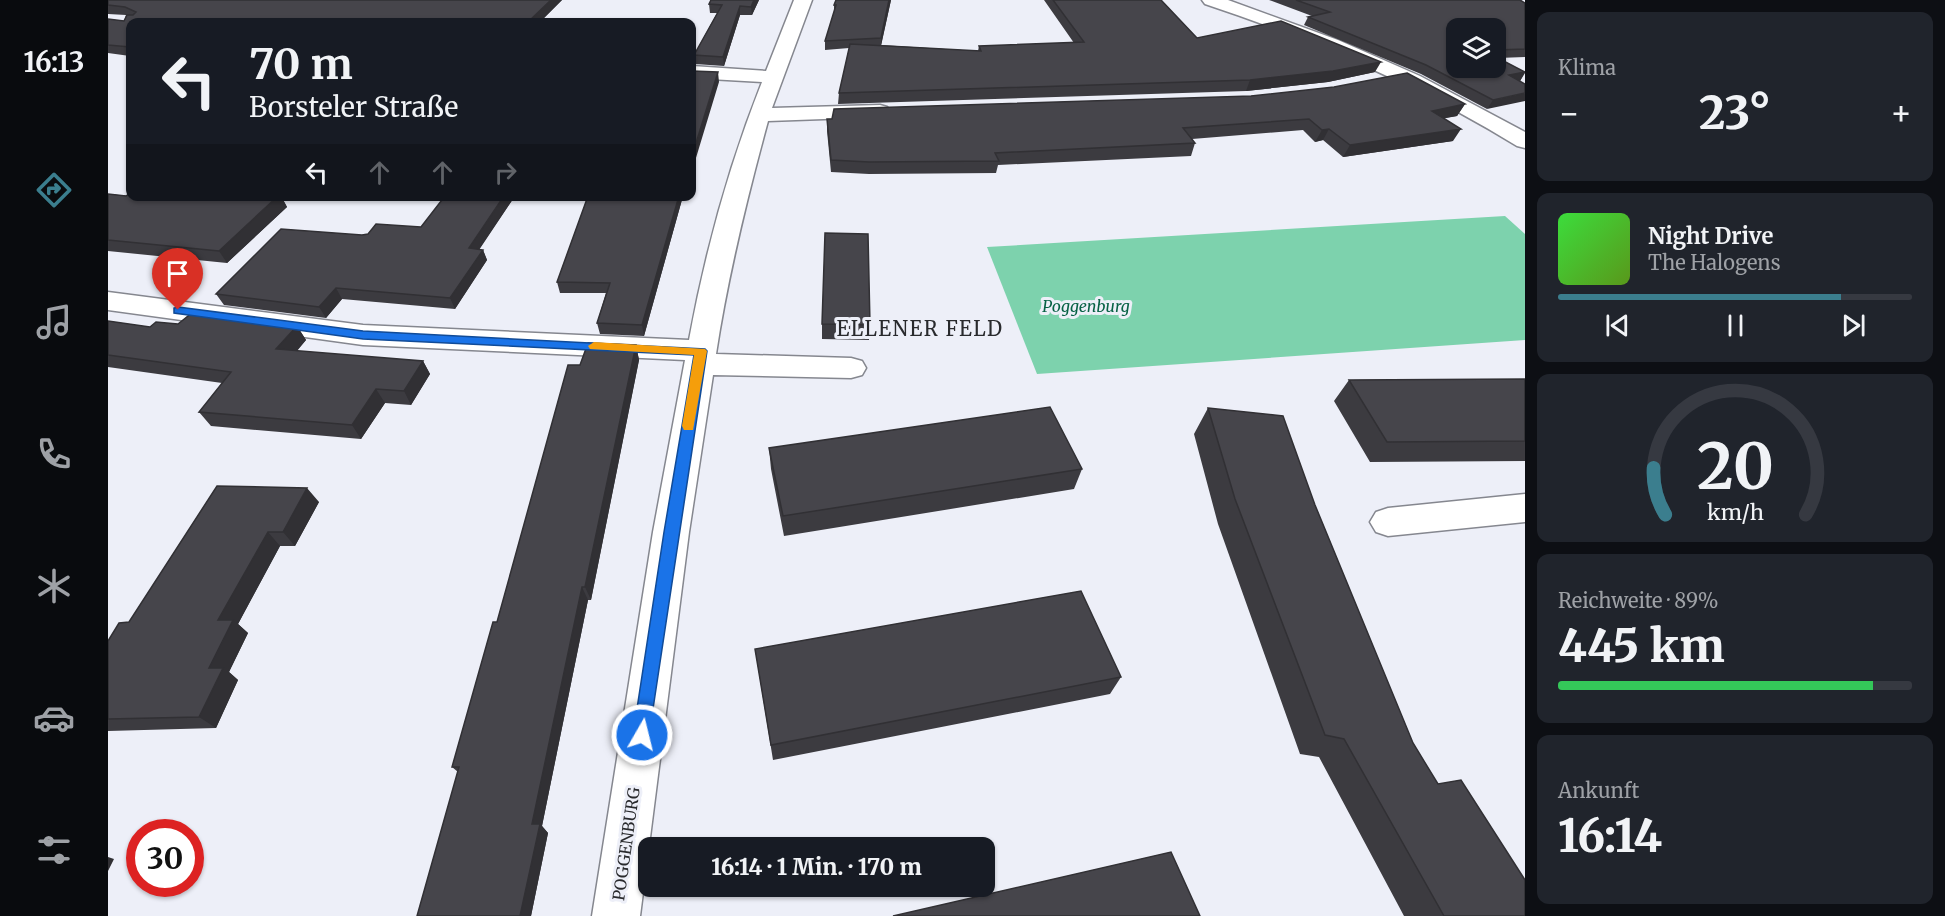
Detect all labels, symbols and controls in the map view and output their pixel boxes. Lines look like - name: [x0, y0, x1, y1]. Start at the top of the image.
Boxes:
- map controls: [1446, 18, 1506, 78]
- button: layers: [1446, 18, 1506, 78]
- text: 70 m: [249, 38, 353, 90]
- icon: left: [150, 42, 228, 120]
- text: 16:13: [24, 45, 84, 79]
- text: Klima: [1558, 55, 1616, 80]
- text: 23°: [1699, 85, 1771, 141]
- text: Borsteler Straße: [249, 90, 458, 124]
- text: −: [1558, 93, 1580, 134]
- text: +: [1890, 93, 1912, 134]
- icon: left: [300, 156, 333, 189]
- icon: ahead: [363, 156, 396, 189]
- icon: ahead: [426, 156, 459, 189]
- icon: right: [489, 156, 522, 189]
- icon: directions: [33, 169, 75, 211]
- text: Night Drive: [1648, 222, 1773, 250]
- pin: [152, 248, 203, 310]
- text: The Halogens: [1648, 250, 1780, 275]
- icon: arrive: [161, 257, 194, 290]
- park label: Poggenburg: [1042, 296, 1130, 316]
- icon: music: [33, 301, 75, 343]
- icon: previous: [1601, 309, 1634, 342]
- icon: pause: [1719, 309, 1752, 342]
- icon: next: [1837, 309, 1870, 342]
- district label: ELLENER FELD: [836, 316, 1004, 341]
- text: 20: [1696, 428, 1774, 506]
- icon: phone: [33, 433, 75, 475]
- text: km/h: [1707, 499, 1763, 526]
- icon: climate: [33, 565, 75, 607]
- text: Reichweite · 89%: [1558, 588, 1719, 613]
- text: 445 km: [1558, 618, 1725, 674]
- icon: car: [33, 697, 75, 739]
- position arrow: [610, 703, 674, 767]
- text: Ankunft: [1558, 778, 1639, 803]
- street label: POGGENBURG: [608, 786, 644, 902]
- text: 16:14: [1558, 808, 1662, 864]
- speed limit sign: 30: [126, 819, 204, 897]
- icon: filters: [33, 829, 75, 871]
- text: 16:14 · 1 Min. · 170 m: [711, 853, 922, 881]

